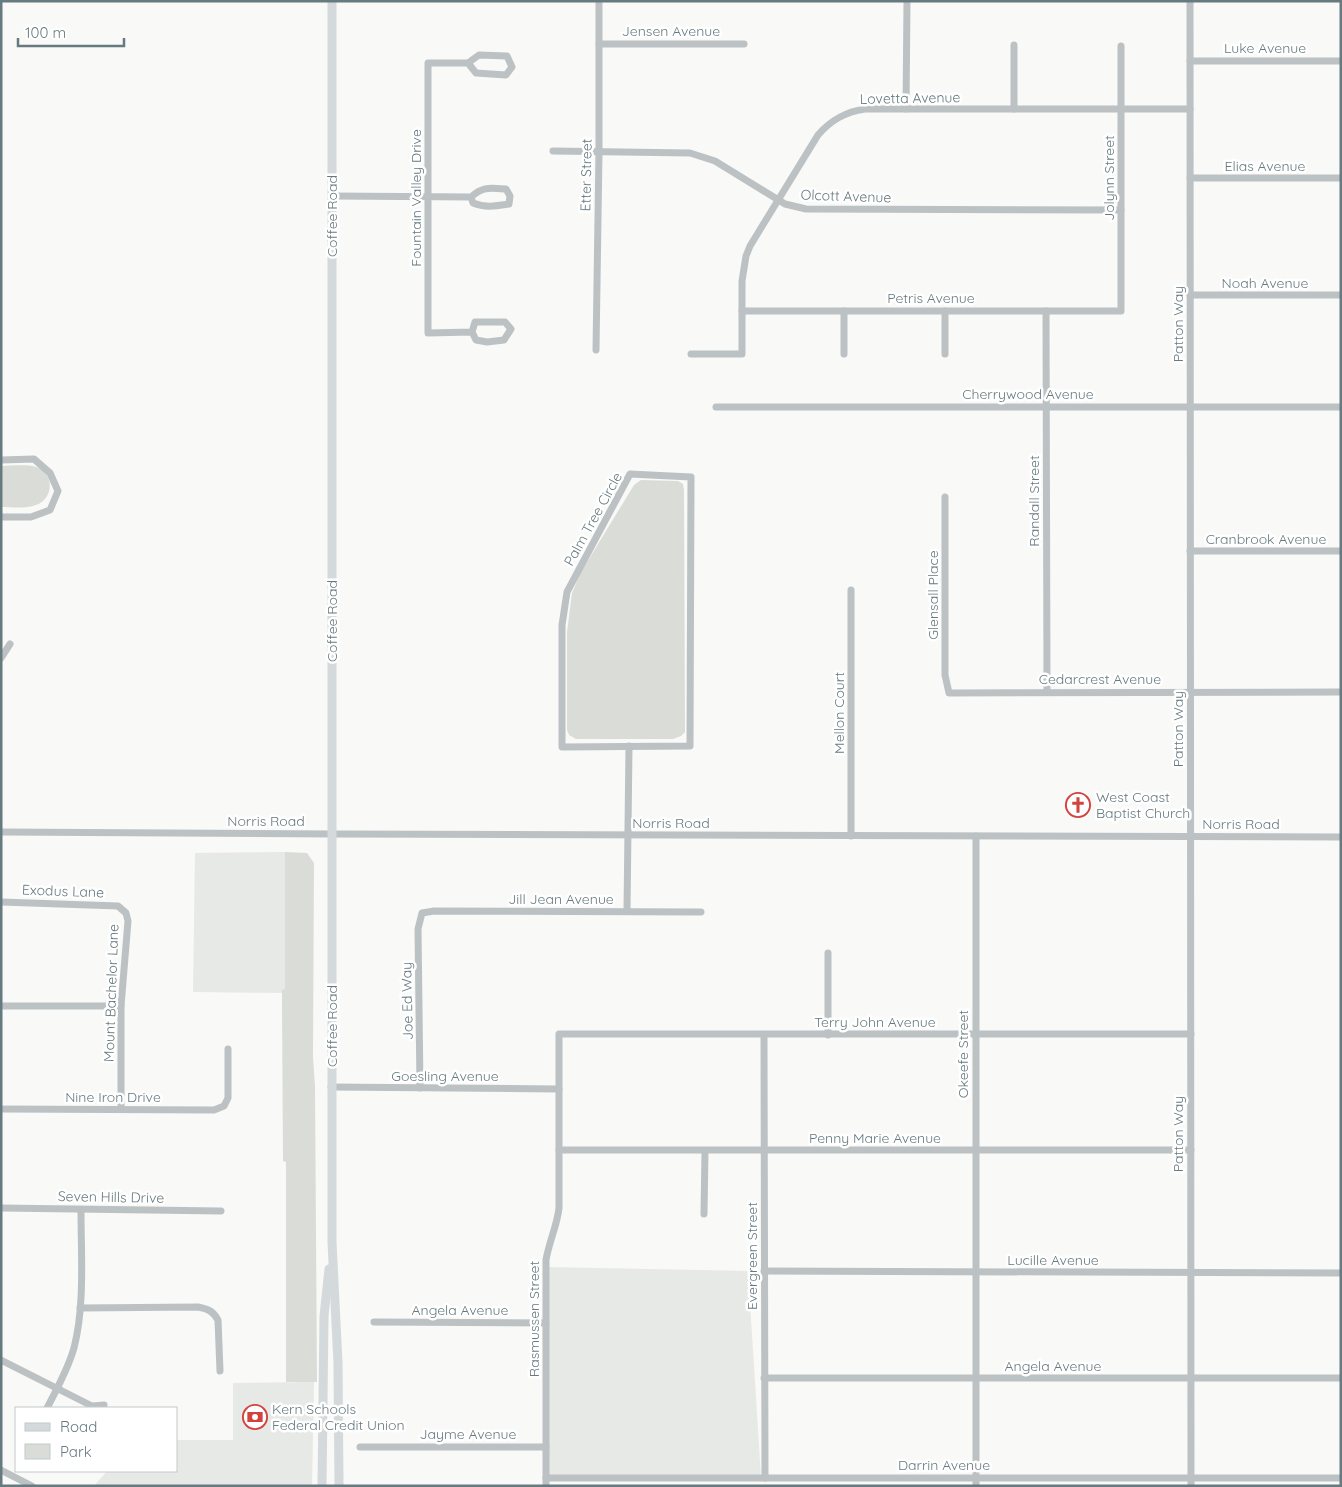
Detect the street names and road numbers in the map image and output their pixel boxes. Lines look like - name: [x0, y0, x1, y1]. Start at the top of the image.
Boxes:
- street label: Jensen Avenue: [622, 22, 720, 40]
- street label: Luke Avenue: [1224, 39, 1306, 57]
- street label: Lovetta Avenue: [859, 88, 961, 108]
- street label: Fountain Valley Drive: [407, 129, 425, 267]
- street label: Jolynn Street: [1100, 135, 1118, 221]
- street label: Etter Street: [576, 138, 596, 212]
- street label: Elias Avenue: [1225, 157, 1306, 175]
- street label: Coffee Road: [323, 175, 341, 257]
- street label: Olcott Avenue: [800, 185, 892, 207]
- street label: Noah Avenue: [1222, 274, 1308, 292]
- street label: Patton Way: [1169, 286, 1187, 362]
- street label: Petris Avenue: [887, 289, 975, 307]
- street label: Cherrywood Avenue: [962, 385, 1094, 403]
- street label: Randall Street: [1025, 455, 1043, 547]
- street label: Palm Tree Circle: [560, 469, 626, 569]
- street label: Cranbrook Avenue: [1206, 530, 1326, 548]
- street label: Glensall Place: [924, 550, 942, 640]
- street label: Coffee Road: [323, 580, 341, 662]
- street label: Cedarcrest Avenue: [1039, 670, 1161, 688]
- street label: Mellon Court: [830, 672, 848, 754]
- street label: Patton Way: [1169, 691, 1187, 767]
- street label: Norris Road: [227, 812, 305, 830]
- street label: Norris Road: [632, 814, 710, 832]
- street label: Norris Road: [1202, 815, 1280, 833]
- street label: Exodus Lane: [22, 881, 104, 901]
- street label: Jill Jean Avenue: [508, 890, 614, 908]
- street label: Mount Bachelor Lane: [100, 924, 122, 1062]
- street label: Joe Ed Way: [397, 962, 417, 1040]
- street label: Coffee Road: [323, 985, 341, 1067]
- street label: Okeefe Street: [954, 1010, 972, 1098]
- street label: Terry John Avenue: [814, 1013, 936, 1031]
- street label: Goesling Avenue: [391, 1067, 499, 1085]
- street label: Nine Iron Drive: [65, 1088, 161, 1106]
- street label: Patton Way: [1169, 1096, 1187, 1172]
- street label: Penny Marie Avenue: [809, 1129, 941, 1147]
- street label: Seven Hills Drive: [58, 1187, 164, 1207]
- street label: Evergreen Street: [743, 1202, 761, 1310]
- street label: Lucille Avenue: [1007, 1251, 1099, 1269]
- street label: Rasmussen Street: [525, 1261, 543, 1377]
- street label: Angela Avenue: [412, 1301, 509, 1319]
- street label: Angela Avenue: [1005, 1357, 1102, 1375]
- street label: Jayme Avenue: [420, 1425, 516, 1443]
- street label: Darrin Avenue: [898, 1456, 990, 1474]

